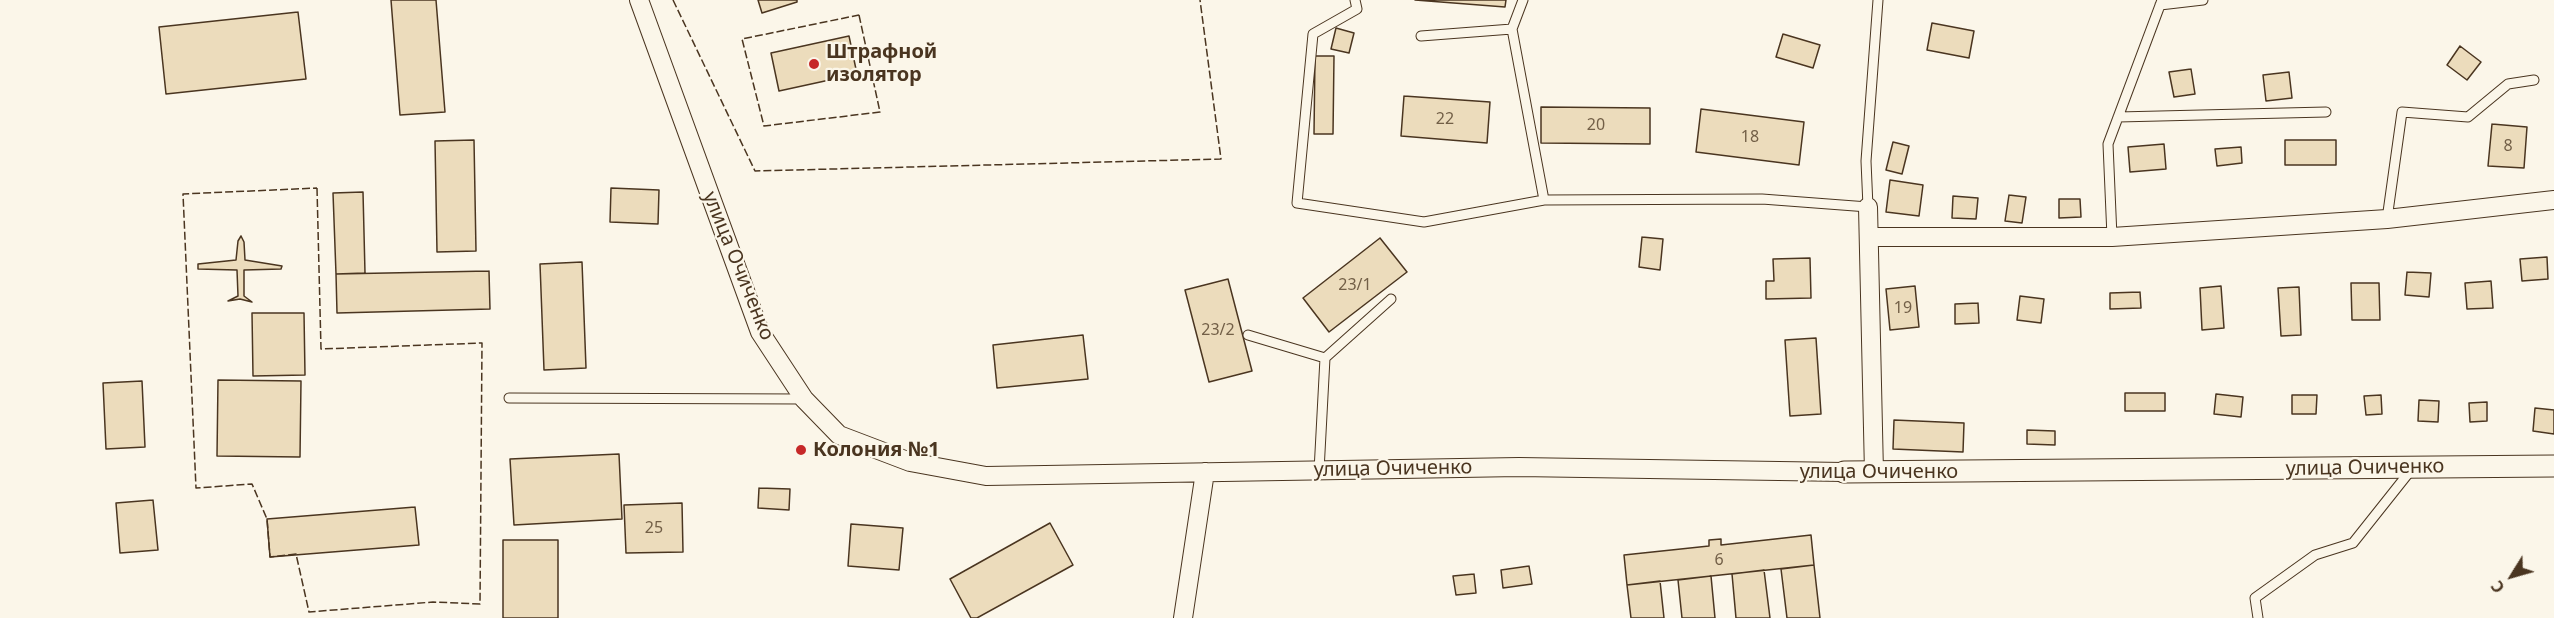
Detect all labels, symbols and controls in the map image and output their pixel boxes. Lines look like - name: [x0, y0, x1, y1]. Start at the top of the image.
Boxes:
- place label: Штрафной изолятор: [826, 40, 937, 87]
- marker: Штрафной изолятор: [807, 57, 821, 71]
- house number: 22: [1436, 109, 1454, 129]
- house number: 20: [1587, 115, 1605, 135]
- house number: 18: [1741, 127, 1759, 147]
- house number: 8: [2503, 136, 2513, 156]
- street label: улица Очиченко: [697, 188, 779, 344]
- house number: 23/1: [1338, 275, 1372, 295]
- house number: 19: [1894, 298, 1912, 318]
- house number: 23/2: [1201, 320, 1235, 340]
- place label: Колония №1: [813, 438, 940, 462]
- marker: Колония №1: [794, 443, 808, 457]
- street label: улица Очиченко: [2286, 455, 2444, 481]
- street label: улица Очиченко: [1314, 456, 1472, 482]
- street label: улица Очиченко: [1800, 460, 1958, 484]
- house number: 25: [645, 518, 663, 538]
- north arrow: [2482, 546, 2542, 606]
- house number: 6: [1714, 550, 1724, 570]
- text: С: [2486, 576, 2510, 598]

